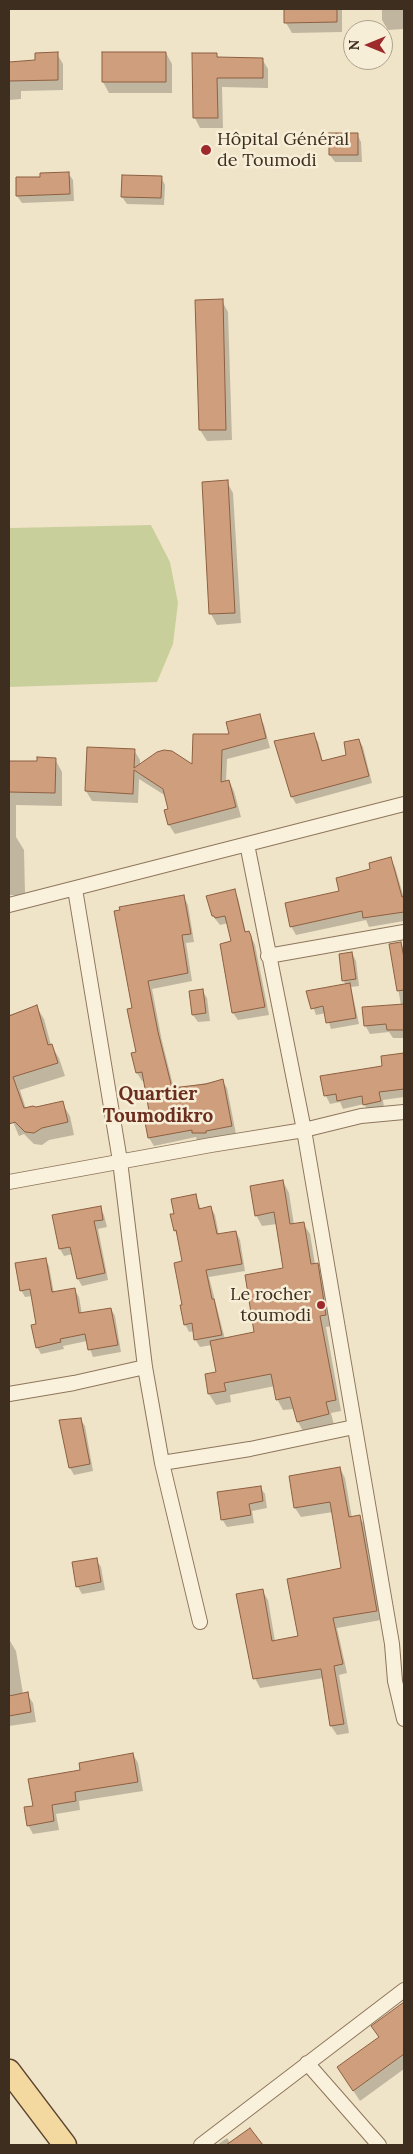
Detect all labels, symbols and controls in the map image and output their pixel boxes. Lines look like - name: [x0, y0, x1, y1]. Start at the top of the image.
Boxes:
- north arrow: [343, 20, 393, 70]
- text: N: [345, 40, 363, 50]
- place label: Hôpital Général de Toumodi: [217, 129, 349, 172]
- marker: Hôpital Général de Toumodi: [199, 143, 213, 157]
- district label: Quartier Toumodikro: [103, 1084, 213, 1128]
- place label: Le rocher toumodi: [230, 1284, 311, 1326]
- marker: Le rocher toumodi: [315, 1299, 327, 1311]

